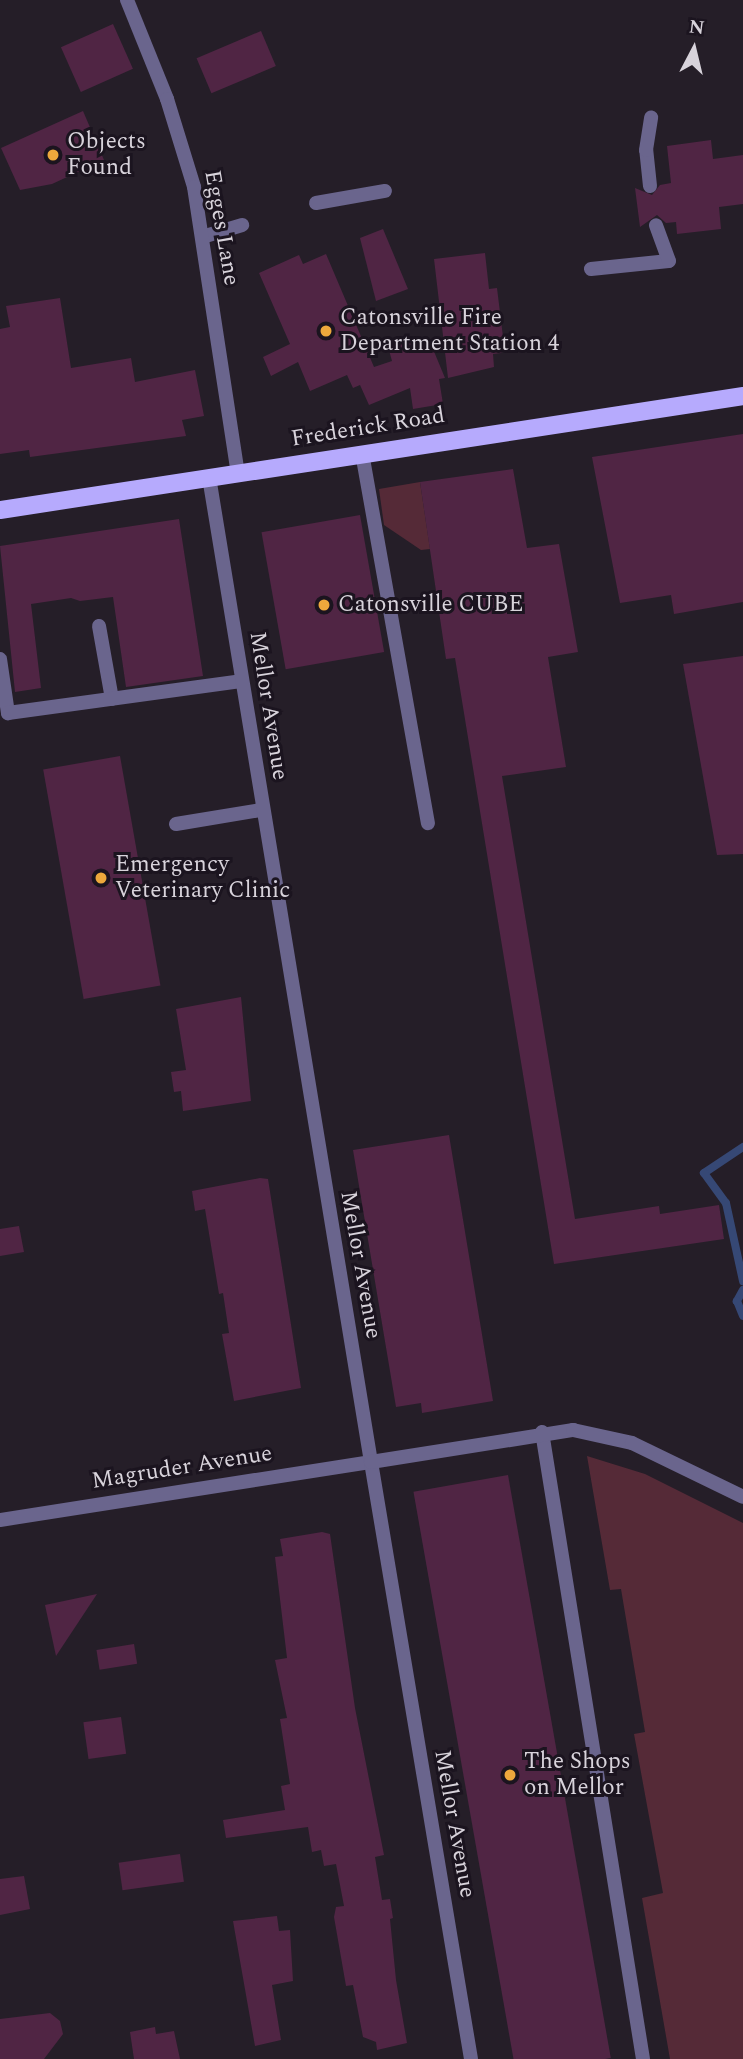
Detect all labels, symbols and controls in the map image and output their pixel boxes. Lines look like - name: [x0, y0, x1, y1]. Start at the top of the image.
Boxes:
- text: N: [687, 12, 706, 43]
- north arrow: [659, 14, 729, 84]
- place label: Objects Found: [67, 128, 146, 182]
- marker: Objects Found: [45, 147, 61, 163]
- street label: Egges Lane: [197, 168, 245, 288]
- place label: Catonsville Fire Department Station 4: [340, 304, 559, 358]
- marker: Catonsville Fire Department Station 4: [318, 323, 334, 339]
- street label: Frederick Road: [289, 402, 447, 454]
- place label: Catonsville CUBE: [338, 591, 523, 619]
- marker: Catonsville CUBE: [316, 597, 332, 613]
- street label: Mellor Avenue: [243, 630, 293, 782]
- place label: Emergency Veterinary Clinic: [115, 851, 290, 905]
- marker: Emergency Veterinary Clinic: [93, 870, 109, 886]
- street label: Mellor Avenue: [333, 1189, 387, 1341]
- street label: Magruder Avenue: [90, 1440, 274, 1496]
- street label: Mellor Avenue: [427, 1748, 481, 1900]
- place label: The Shops on Mellor: [524, 1748, 631, 1802]
- marker: The Shops on Mellor: [502, 1767, 518, 1783]

